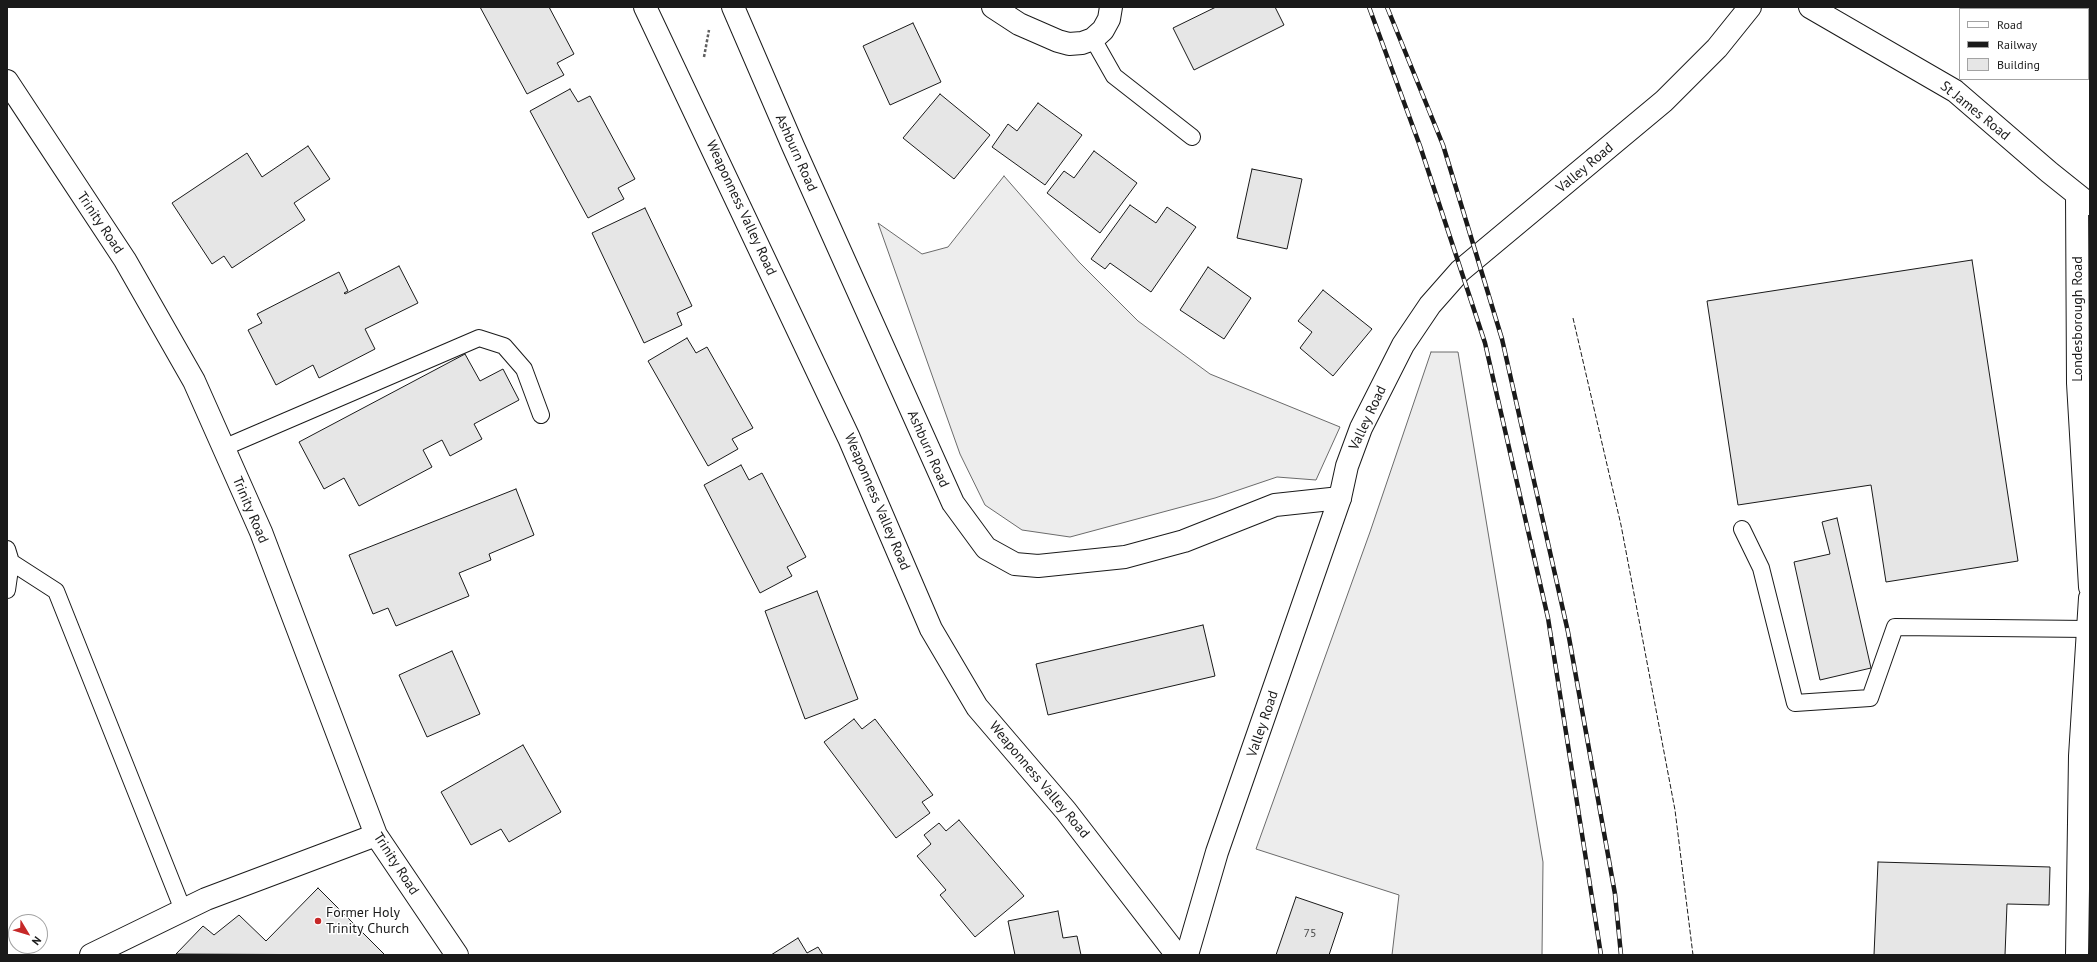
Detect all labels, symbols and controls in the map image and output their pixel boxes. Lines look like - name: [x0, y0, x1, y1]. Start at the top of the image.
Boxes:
- legend: [1959, 8, 2089, 80]
- text: Road: [1997, 17, 2022, 32]
- text: Railway: [1997, 37, 2037, 52]
- text: Building: [1997, 57, 2040, 72]
- street label: St James Road: [1937, 78, 2013, 144]
- street label: Ashburn Road: [772, 112, 820, 194]
- street label: Weaponness Valley Road: [702, 138, 780, 278]
- street label: Valley Road: [1553, 139, 1617, 197]
- street label: Trinity Road: [73, 189, 127, 257]
- street label: Londesborough Road: [2070, 256, 2086, 382]
- street label: Valley Road: [1346, 383, 1390, 453]
- street label: Ashburn Road: [904, 408, 952, 490]
- street label: Weaponness Valley Road: [841, 431, 913, 573]
- street label: Trinity Road: [228, 474, 272, 546]
- street label: Valley Road: [1244, 689, 1282, 759]
- street label: Weaponness Valley Road: [985, 718, 1093, 842]
- street label: Trinity Road: [370, 830, 422, 898]
- place label: Former Holy Trinity Church: [326, 905, 409, 938]
- north arrow: [8, 914, 48, 954]
- marker: Former Holy Trinity Church: [313, 916, 323, 926]
- house number: 75: [1303, 927, 1317, 941]
- text: N: [29, 934, 44, 948]

